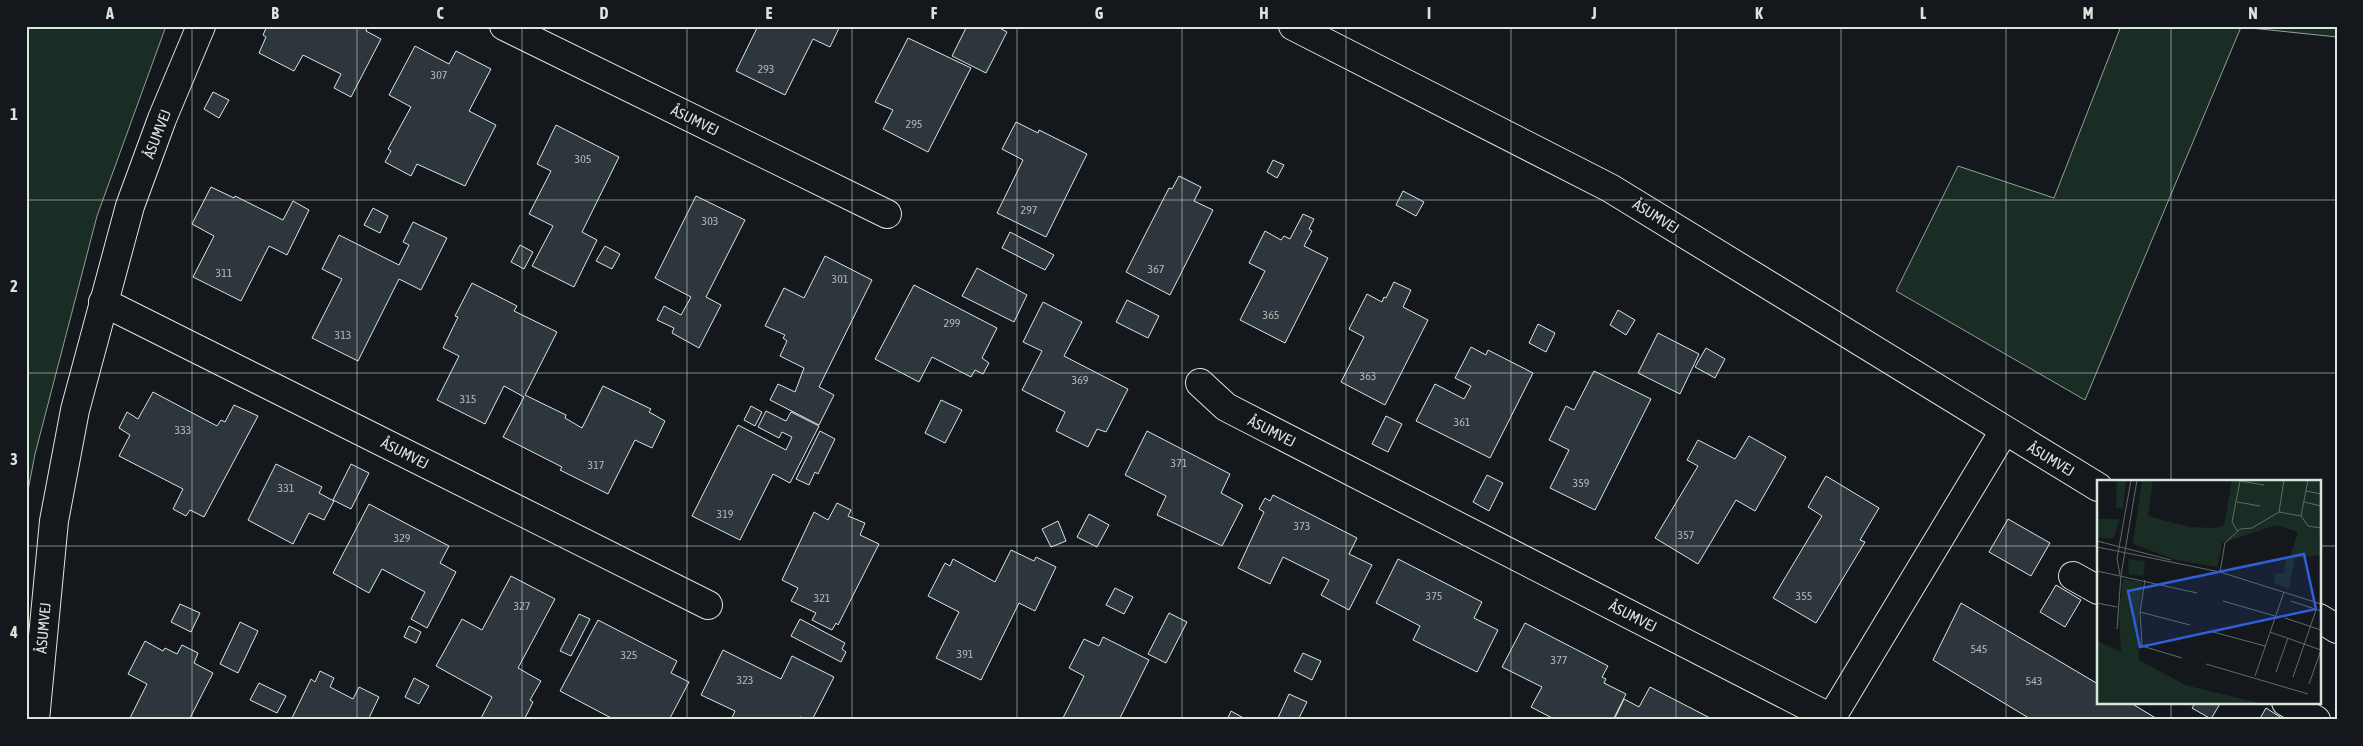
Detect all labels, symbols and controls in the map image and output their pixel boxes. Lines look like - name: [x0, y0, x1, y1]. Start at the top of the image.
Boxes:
- text: A: [105, 4, 114, 22]
- text: B: [271, 4, 279, 22]
- text: C: [436, 4, 444, 22]
- text: D: [600, 4, 609, 22]
- text: E: [766, 4, 773, 22]
- text: F: [931, 4, 938, 22]
- text: G: [1095, 4, 1104, 22]
- text: H: [1259, 4, 1269, 22]
- text: I: [1427, 4, 1431, 22]
- text: J: [1590, 4, 1597, 22]
- text: K: [1755, 4, 1763, 22]
- text: L: [1920, 4, 1927, 22]
- text: M: [2083, 4, 2093, 22]
- text: N: [2248, 4, 2258, 22]
- house number: 293: [758, 62, 774, 76]
- house number: 307: [431, 68, 448, 82]
- street label: ÅSUMVEJ: [668, 101, 722, 139]
- text: 1: [10, 105, 18, 123]
- street label: ÅSUMVEJ: [140, 107, 174, 161]
- house number: 295: [906, 117, 922, 131]
- house number: 305: [575, 152, 591, 166]
- street label: ÅSUMVEJ: [1630, 195, 1682, 237]
- house number: 297: [1021, 203, 1038, 217]
- house number: 303: [702, 214, 718, 228]
- house number: 367: [1148, 262, 1165, 276]
- house number: 311: [216, 266, 233, 280]
- house number: 301: [832, 272, 849, 286]
- text: 2: [10, 277, 18, 295]
- house number: 365: [1263, 308, 1279, 322]
- house number: 299: [944, 316, 961, 330]
- house number: 313: [335, 328, 351, 342]
- house number: 363: [1360, 369, 1376, 383]
- house number: 369: [1072, 373, 1089, 387]
- house number: 315: [460, 392, 476, 406]
- street label: ÅSUMVEJ: [1245, 412, 1299, 450]
- house number: 361: [1454, 415, 1471, 429]
- house number: 333: [175, 423, 191, 437]
- street label: ÅSUMVEJ: [378, 434, 432, 472]
- street label: ÅSUMVEJ: [2025, 439, 2077, 479]
- text: 3: [10, 450, 18, 468]
- house number: 371: [1171, 456, 1188, 470]
- house number: 317: [588, 458, 605, 472]
- house number: 359: [1573, 476, 1590, 490]
- inset map: [2097, 480, 2320, 704]
- house number: 331: [278, 481, 295, 495]
- house number: 319: [717, 507, 734, 521]
- house number: 373: [1294, 519, 1310, 533]
- house number: 357: [1678, 528, 1695, 542]
- house number: 329: [394, 531, 411, 545]
- house number: 375: [1426, 589, 1442, 603]
- house number: 355: [1796, 589, 1812, 603]
- house number: 321: [814, 591, 831, 605]
- street label: ÅSUMVEJ: [1606, 597, 1660, 635]
- house number: 327: [514, 599, 531, 613]
- street label: ÅSUMVEJ: [32, 602, 54, 654]
- text: 4: [9, 623, 18, 641]
- house number: 545: [1971, 642, 1987, 656]
- house number: 391: [957, 647, 974, 661]
- house number: 325: [621, 648, 637, 662]
- house number: 377: [1551, 653, 1568, 667]
- house number: 323: [737, 673, 753, 687]
- house number: 543: [2026, 674, 2042, 688]

